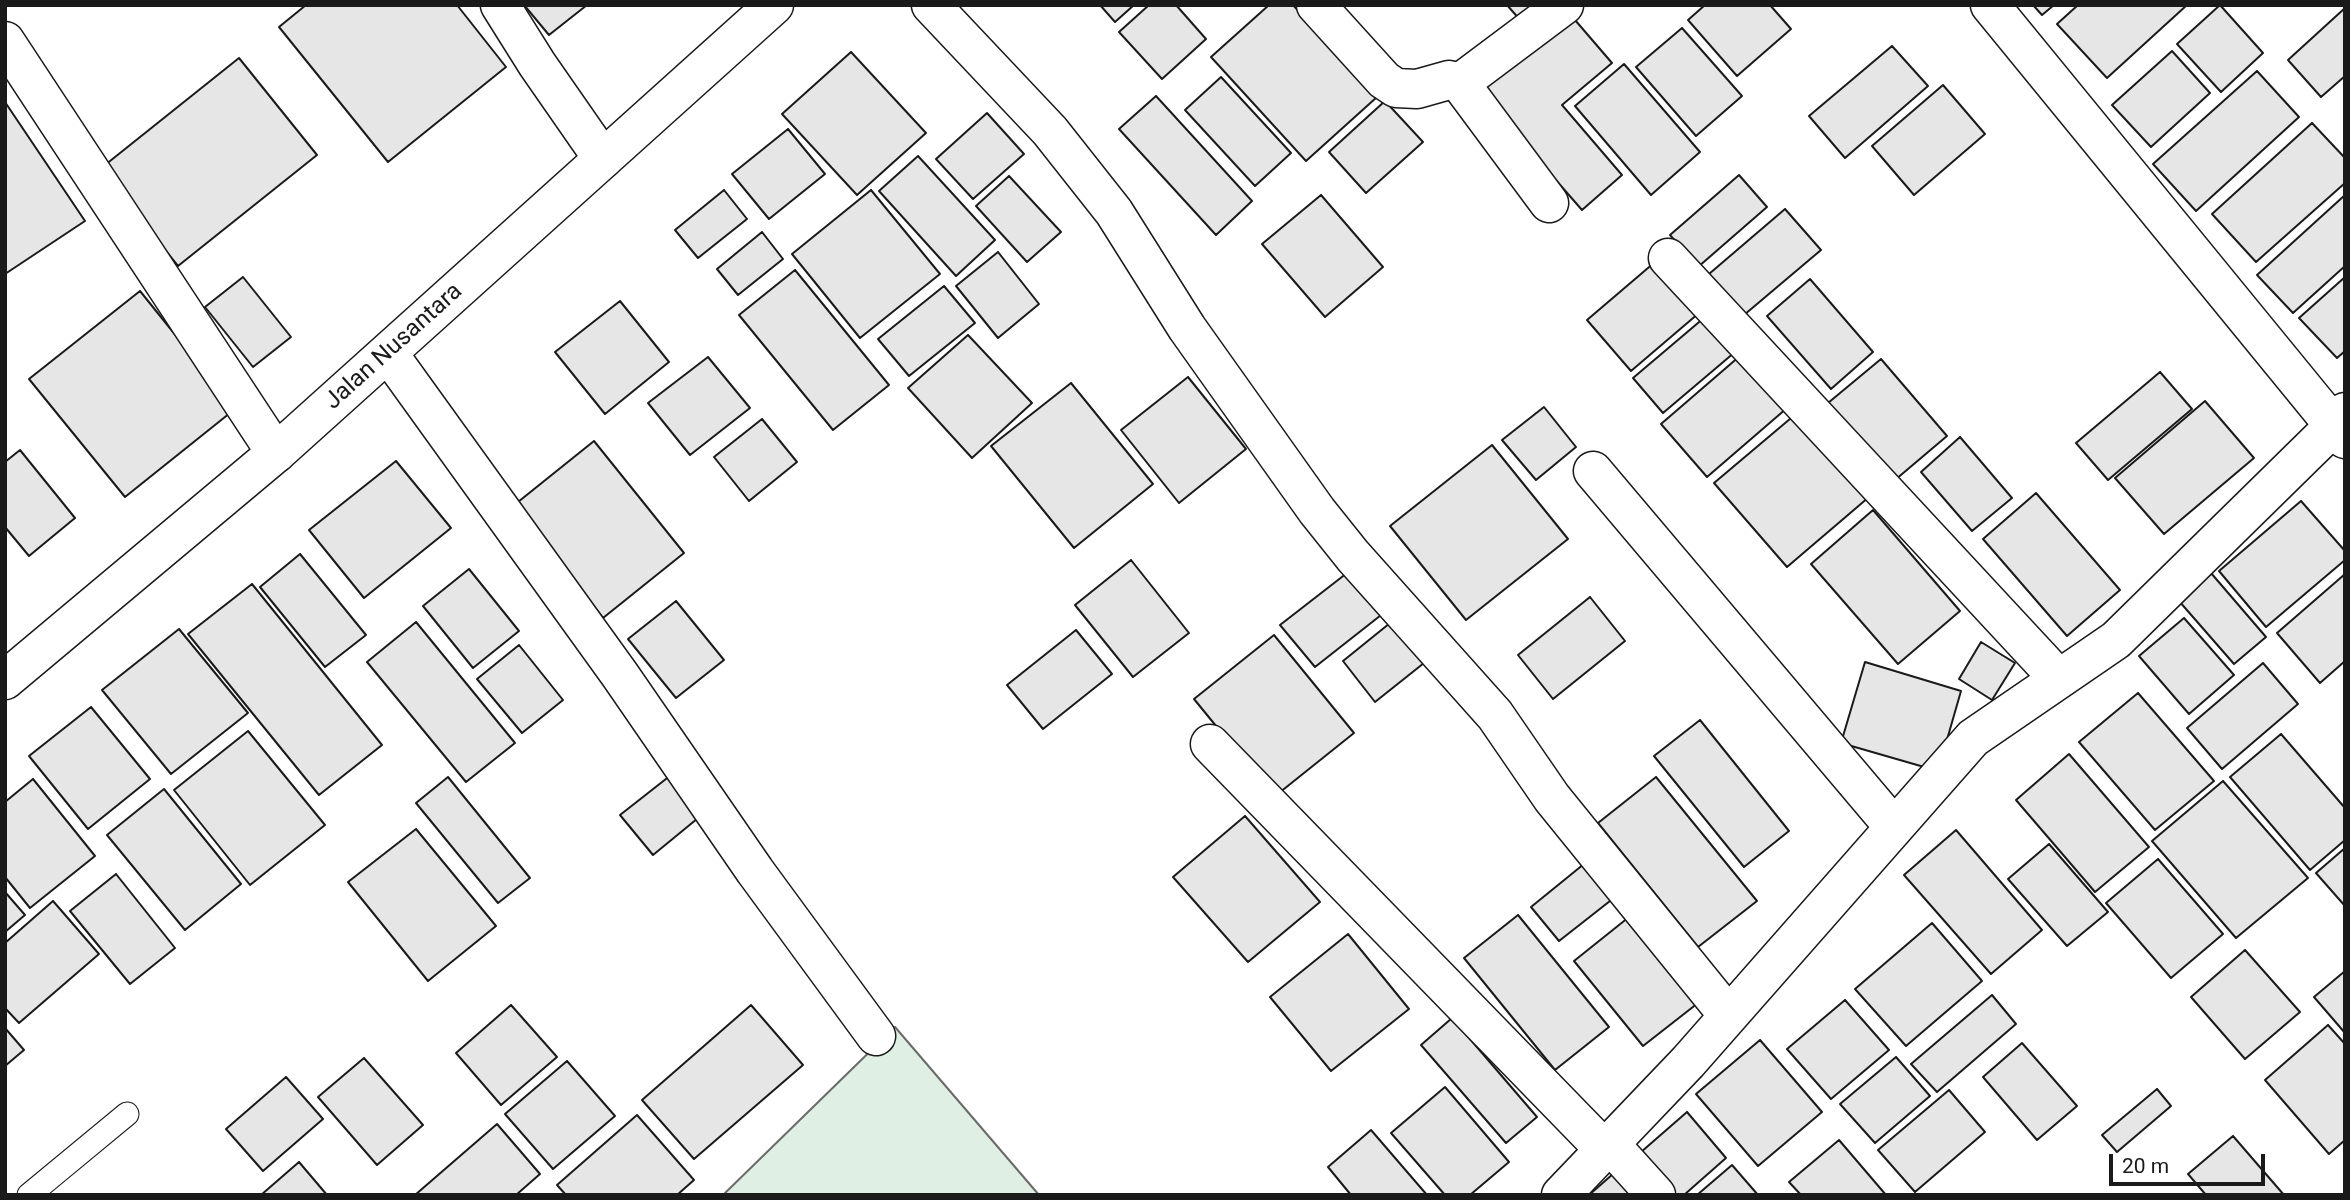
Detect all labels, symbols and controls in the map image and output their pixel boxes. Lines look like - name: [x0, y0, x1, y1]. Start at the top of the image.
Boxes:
- street label: Jalan Nusantara: [319, 278, 469, 416]
- scale bar: [2112, 1140, 2268, 1184]
- text: 20 m: [2122, 1154, 2169, 1178]

